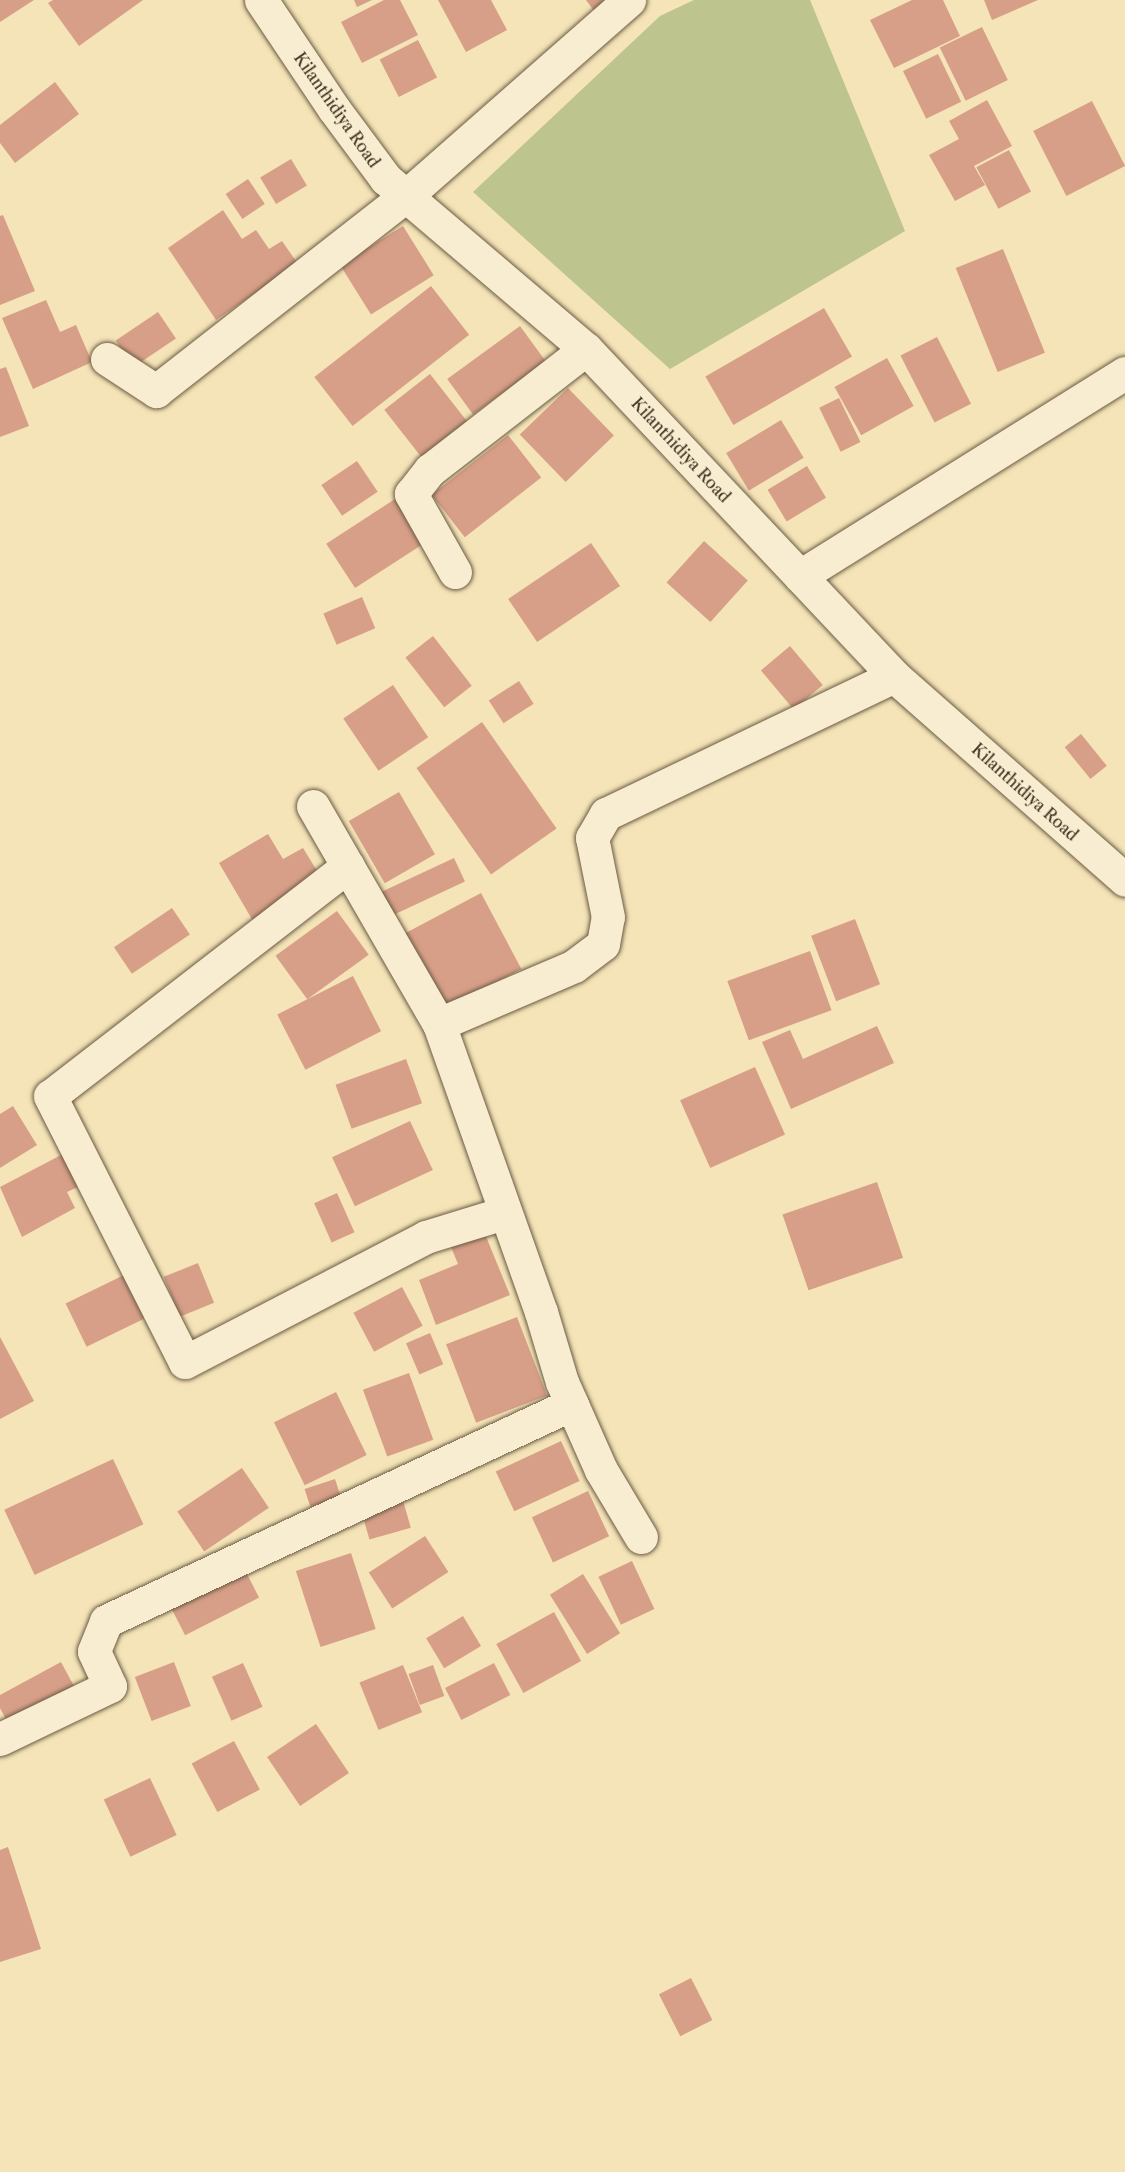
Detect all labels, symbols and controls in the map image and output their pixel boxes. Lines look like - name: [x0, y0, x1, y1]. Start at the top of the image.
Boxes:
- street label: Kilanthidiya Road: [290, 49, 384, 171]
- street label: Kilanthidiya Road: [628, 394, 734, 506]
- street label: Kilanthidiya Road: [968, 739, 1082, 845]

